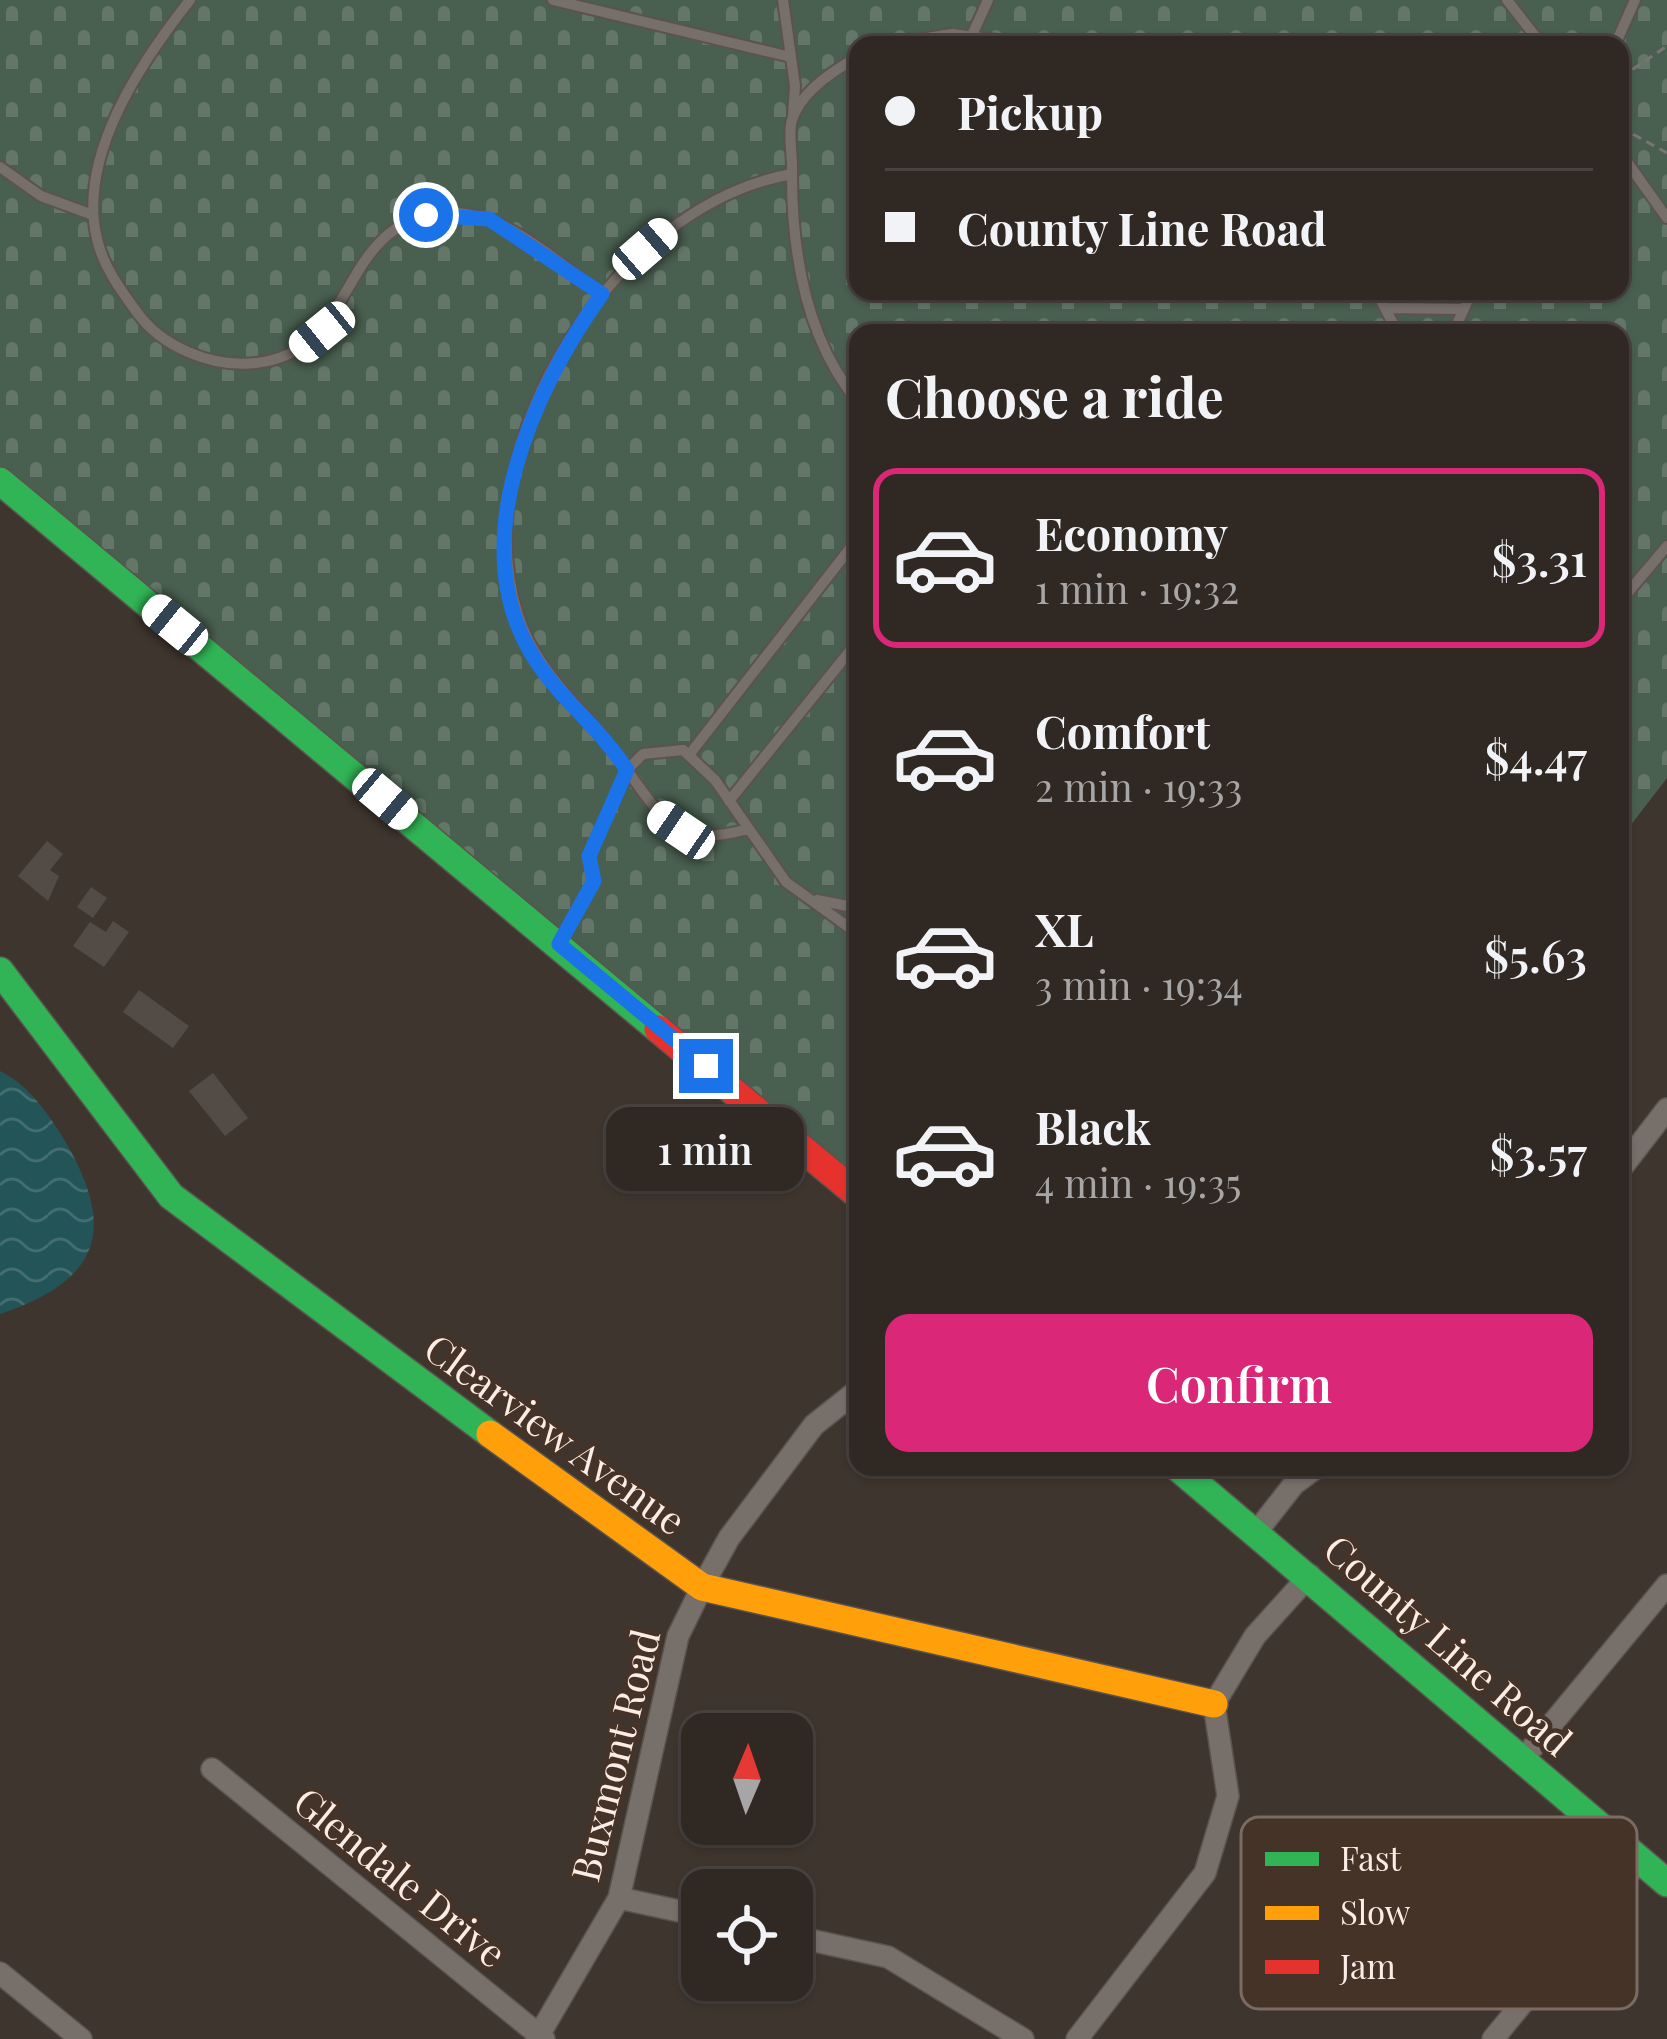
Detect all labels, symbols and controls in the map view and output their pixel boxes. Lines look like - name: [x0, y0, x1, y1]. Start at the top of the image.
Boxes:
- text: Pickup: [957, 81, 1103, 141]
- route start: [399, 188, 453, 242]
- text: County Line Road: [957, 197, 1327, 257]
- car: [606, 212, 684, 286]
- car: [283, 295, 361, 369]
- text: Choose a ride: [885, 360, 1224, 432]
- text: Economy: [1035, 502, 1228, 562]
- icon: car: [891, 504, 999, 612]
- text: $3.31: [1491, 528, 1587, 588]
- text: 1 min · 19:32: [1035, 562, 1239, 614]
- car: [136, 588, 214, 662]
- text: Comfort: [1035, 700, 1210, 760]
- icon: car: [891, 702, 999, 810]
- text: $4.47: [1484, 726, 1587, 786]
- text: 2 min · 19:33: [1035, 760, 1242, 812]
- car: [346, 762, 424, 836]
- car: [641, 795, 721, 865]
- text: XL: [1035, 898, 1094, 958]
- icon: car: [891, 900, 999, 1008]
- text: $5.63: [1484, 924, 1587, 984]
- text: 3 min · 19:34: [1035, 958, 1243, 1010]
- route end: [679, 1039, 733, 1093]
- text: Black: [1035, 1096, 1151, 1156]
- icon: car: [891, 1098, 999, 1206]
- callout: 1 min: [607, 1108, 805, 1192]
- text: $3.57: [1490, 1122, 1587, 1182]
- text: 1 min: [658, 1123, 752, 1175]
- text: 4 min · 19:35: [1035, 1156, 1241, 1208]
- button: Confirm: [885, 1314, 1593, 1452]
- street label: Clearview Avenue: [415, 1321, 697, 1545]
- street label: County Line Road: [1314, 1522, 1584, 1766]
- street label: Buxmont Road: [558, 1624, 670, 1886]
- north arrow: [681, 1713, 813, 1845]
- map controls: [681, 1713, 813, 2001]
- street label: Glendale Drive: [284, 1774, 518, 1978]
- legend: [1241, 1817, 1637, 2009]
- text: Fast: [1340, 1835, 1403, 1879]
- button: locate: [681, 1869, 813, 2001]
- text: Slow: [1340, 1889, 1411, 1933]
- text: Jam: [1339, 1943, 1396, 1987]

